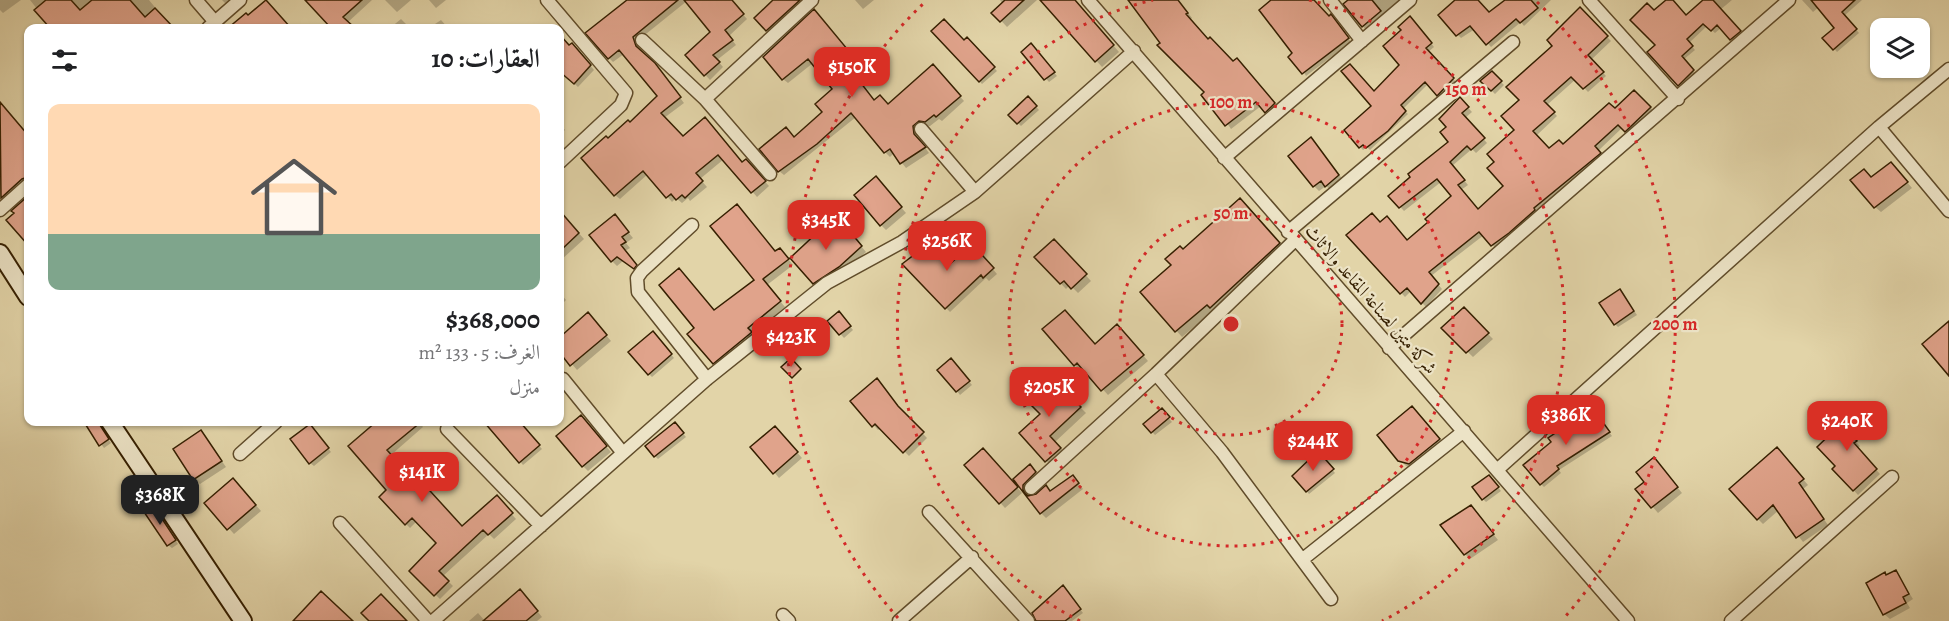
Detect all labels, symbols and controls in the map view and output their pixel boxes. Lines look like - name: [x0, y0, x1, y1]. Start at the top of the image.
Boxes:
- map controls: [1870, 18, 1930, 78]
- button: layers: [1870, 18, 1930, 78]
- text: العقارات: 10: [431, 41, 540, 76]
- icon: filters: [48, 44, 81, 77]
- pin: $150K: [810, 47, 894, 98]
- text: $150K: [828, 53, 876, 80]
- text: 150 m: [1445, 77, 1487, 101]
- text: 100 m: [1210, 90, 1252, 114]
- icon: home: [240, 143, 348, 251]
- pin: $345K: [784, 200, 868, 251]
- text: 50 m: [1214, 201, 1248, 225]
- text: $345K: [802, 206, 851, 233]
- street label: شركة متين لصناعة المقاعد والاثاث: [1299, 219, 1443, 379]
- pin: $256K: [905, 221, 989, 272]
- text: $256K: [922, 227, 972, 254]
- text: $368,000: [446, 302, 540, 337]
- text: 200 m: [1652, 312, 1698, 336]
- centre of rings: [1221, 314, 1241, 334]
- pin: $423K: [749, 317, 833, 368]
- text: $423K: [766, 323, 816, 350]
- text: الغرف: 5 · 133 m²: [418, 339, 540, 366]
- pin: $205K: [1007, 367, 1091, 418]
- text: $205K: [1024, 373, 1074, 400]
- text: منزل: [509, 374, 540, 401]
- pin: $386K: [1524, 395, 1608, 446]
- text: $386K: [1541, 401, 1591, 428]
- pin: $240K: [1805, 401, 1889, 452]
- text: $240K: [1821, 407, 1873, 434]
- pin: $244K: [1271, 421, 1355, 472]
- text: $244K: [1288, 427, 1338, 454]
- pin: $141K: [380, 452, 464, 503]
- text: $141K: [399, 458, 445, 485]
- pin: $368K: [118, 475, 202, 526]
- text: $368K: [135, 481, 185, 508]

